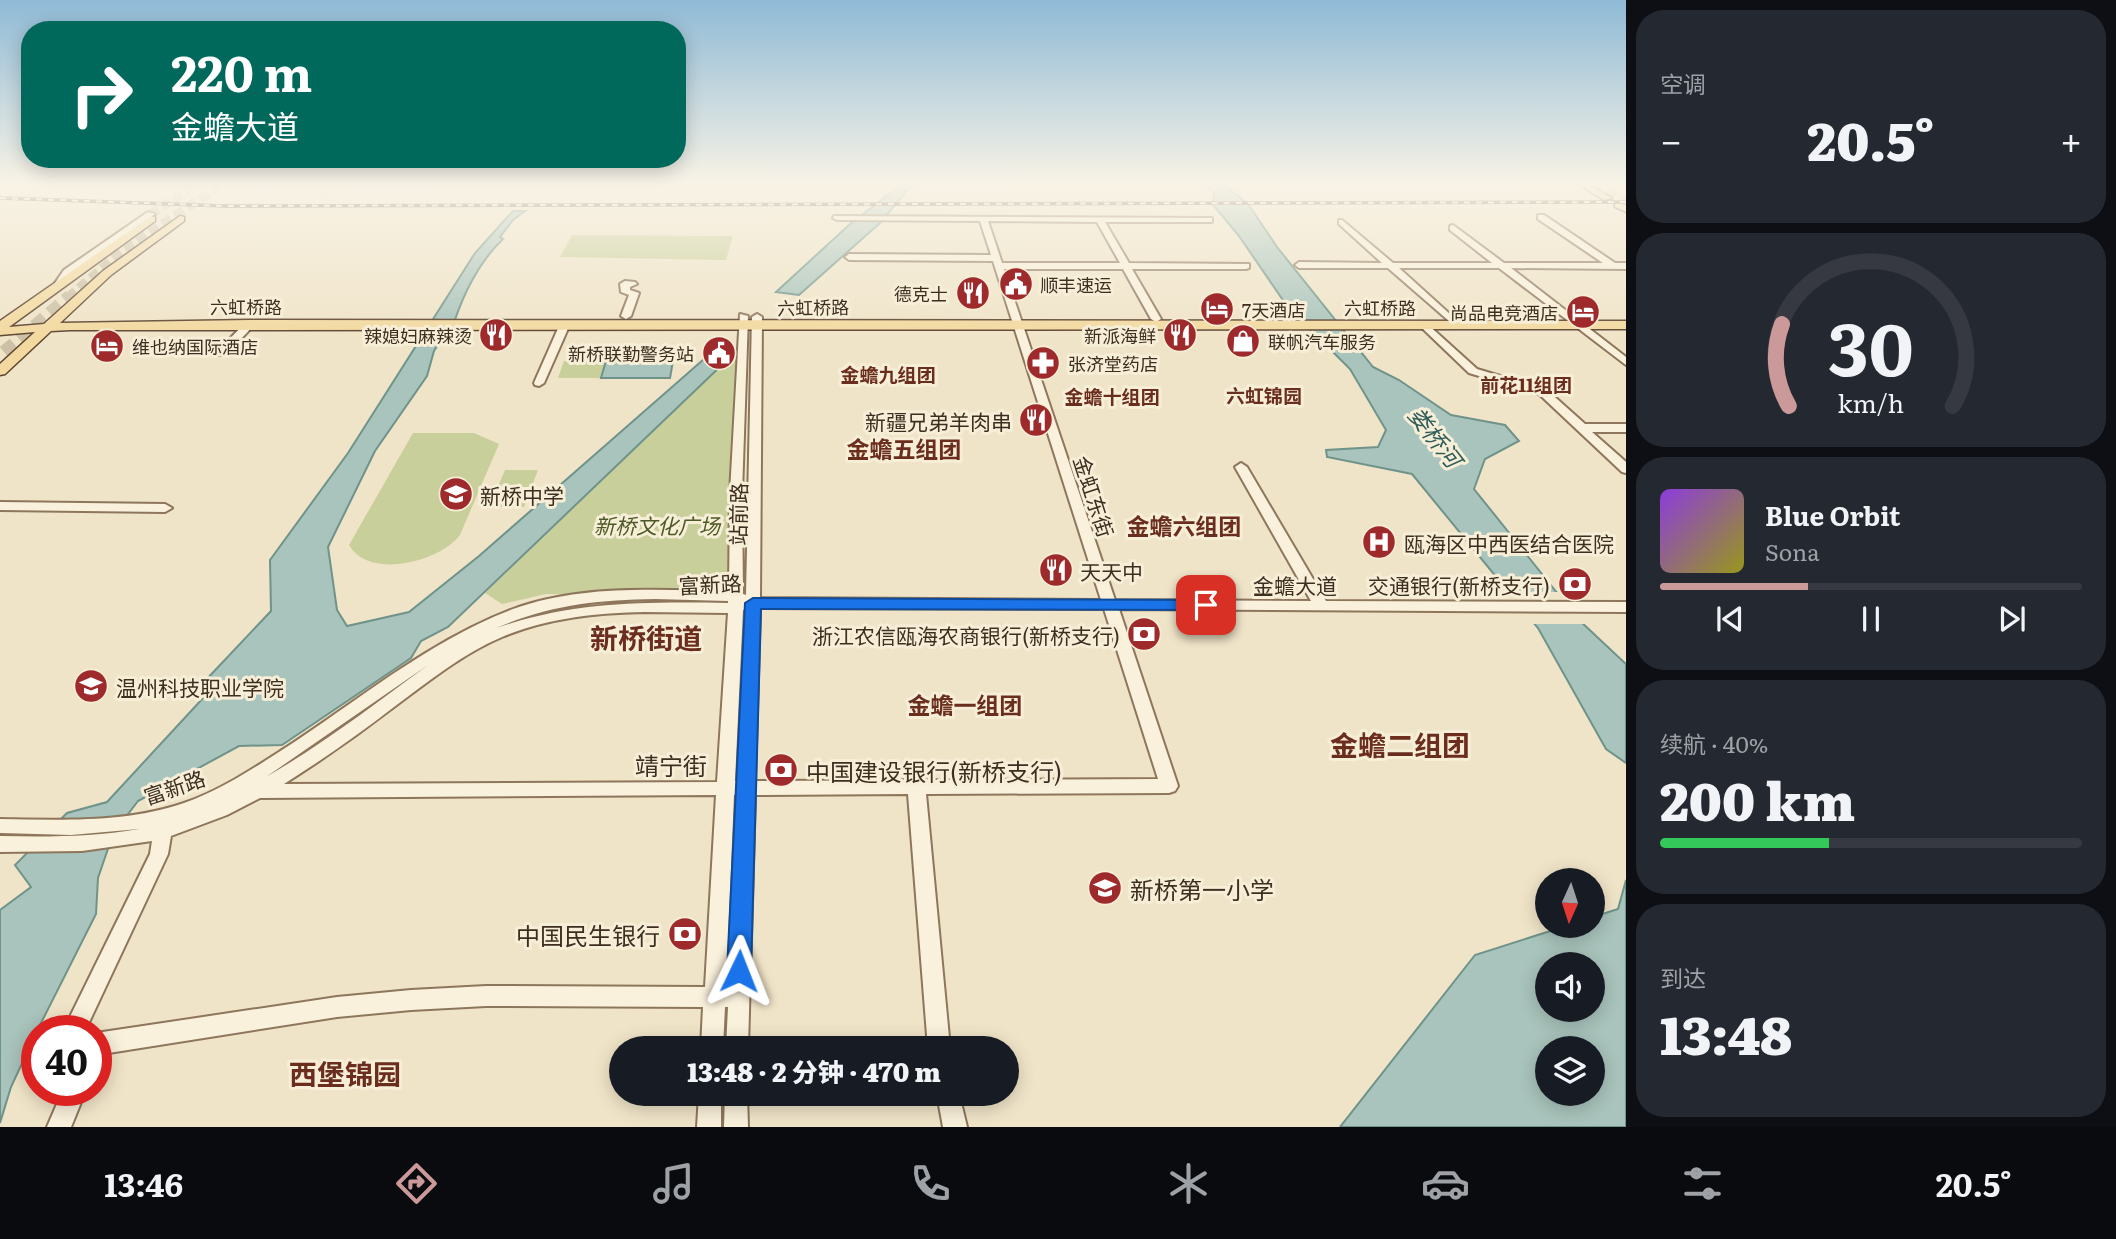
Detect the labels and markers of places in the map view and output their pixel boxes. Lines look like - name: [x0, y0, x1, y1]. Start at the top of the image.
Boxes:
- public building icon: 顺丰速运: [997, 265, 1035, 303]
- place label: 顺丰速运: [1040, 271, 1112, 298]
- restaurant icon: 德克士: [954, 274, 992, 312]
- place label: 德克士: [894, 280, 948, 307]
- hotel icon: 7天酒店: [1198, 290, 1236, 328]
- hotel icon: 尚品电竞酒店: [1564, 293, 1602, 331]
- place label: 7天酒店: [1242, 296, 1305, 323]
- place label: 尚品电竞酒店: [1450, 299, 1558, 326]
- restaurant icon: 辣媳妇麻辣烫: [477, 316, 515, 354]
- restaurant icon: 新派海鲜: [1161, 316, 1199, 354]
- place label: 辣媳妇麻辣烫: [364, 322, 472, 349]
- place label: 新派海鲜: [1084, 322, 1156, 349]
- shop icon: 联帆汽车服务: [1224, 322, 1262, 360]
- hotel icon: 维也纳国际酒店: [88, 327, 126, 365]
- place label: 联帆汽车服务: [1268, 328, 1376, 355]
- place label: 维也纳国际酒店: [132, 333, 258, 360]
- public building icon: 新桥联勤警务站: [700, 334, 738, 372]
- place label: 新桥联勤警务站: [568, 340, 694, 367]
- pharmacy icon: 张济堂药店: [1024, 344, 1062, 382]
- place label: 张济堂药店: [1068, 350, 1158, 377]
- restaurant icon: 新疆兄弟羊肉串: [1017, 401, 1055, 439]
- place label: 新疆兄弟羊肉串: [865, 405, 1012, 436]
- school or university icon: 新桥中学: [437, 475, 475, 513]
- place label: 新桥中学: [480, 479, 564, 510]
- hospital icon: 瓯海区中西医结合医院: [1360, 523, 1398, 561]
- place label: 瓯海区中西医结合医院: [1404, 527, 1614, 558]
- restaurant icon: 天天中: [1037, 551, 1075, 589]
- place label: 天天中: [1080, 555, 1143, 586]
- bank icon: 交通银行(新桥支行): [1556, 565, 1594, 603]
- place label: 交通银行(新桥支行): [1368, 569, 1550, 600]
- pin: [1176, 575, 1236, 635]
- bank icon: 浙江农信瓯海农商银行(新桥支行): [1125, 615, 1163, 653]
- place label: 浙江农信瓯海农商银行(新桥支行): [812, 619, 1120, 650]
- school or university icon: 温州科技职业学院: [72, 667, 110, 705]
- place label: 温州科技职业学院: [116, 671, 284, 702]
- bank icon: 中国建设银行(新桥支行): [762, 751, 800, 789]
- place label: 中国建设银行(新桥支行): [806, 753, 1062, 788]
- school or university icon: 新桥第一小学: [1086, 869, 1124, 907]
- place label: 新桥第一小学: [1130, 871, 1274, 906]
- bank icon: 中国民生银行: [666, 915, 704, 953]
- place label: 中国民生银行: [516, 917, 660, 952]

